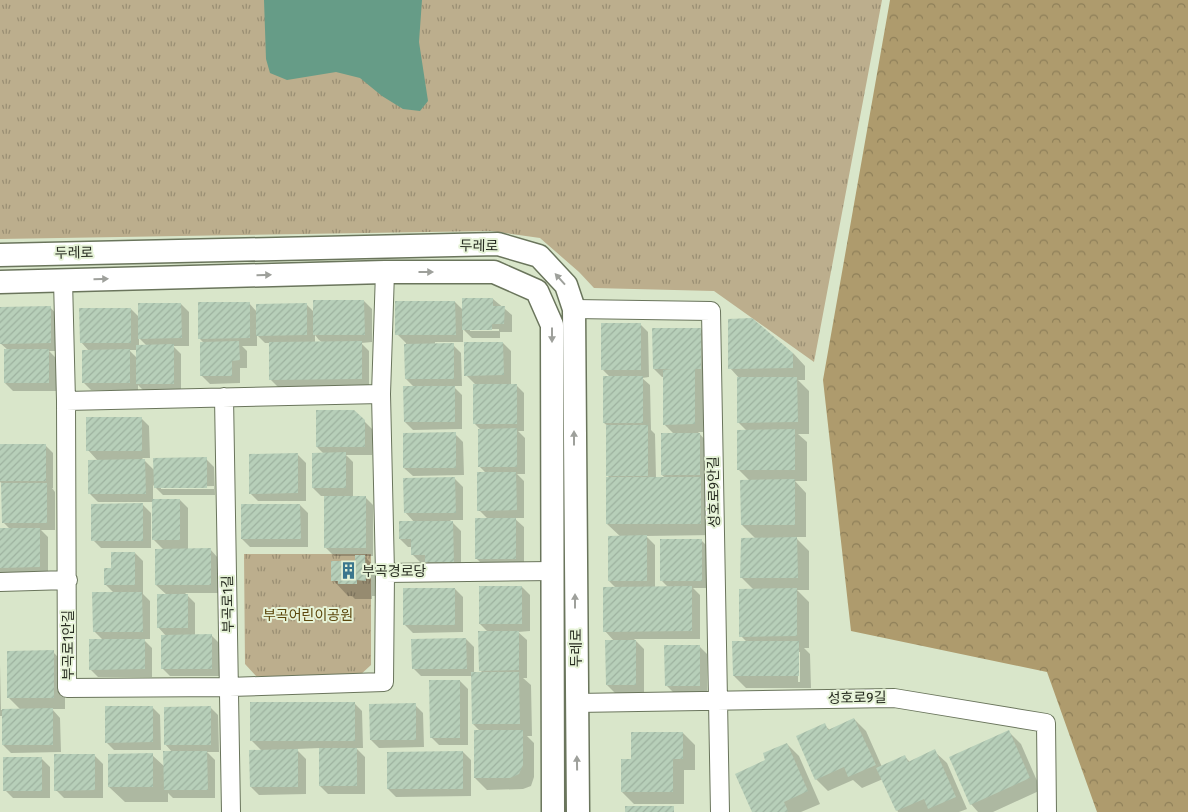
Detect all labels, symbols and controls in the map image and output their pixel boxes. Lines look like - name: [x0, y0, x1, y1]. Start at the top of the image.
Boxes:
- street label: 두레로: [460, 237, 499, 255]
- street label: 두레로: [55, 244, 94, 262]
- one-way arrow: [418, 268, 434, 276]
- one-way arrow: [256, 271, 272, 279]
- one-way arrow: [554, 274, 566, 286]
- one-way arrow: [93, 275, 109, 283]
- one-way arrow: [548, 328, 556, 344]
- one-way arrow: [570, 430, 578, 446]
- street label: 성호로9안길: [705, 456, 723, 528]
- building icon: 부곡경로당: [338, 561, 358, 581]
- place label: 부곡경로당: [362, 563, 427, 580]
- street label: 부곡로1길: [219, 575, 237, 633]
- one-way arrow: [571, 593, 579, 609]
- park label: 부곡어린이공원: [263, 607, 353, 624]
- street label: 부곡로1안길: [60, 610, 77, 680]
- street label: 두레로: [568, 629, 585, 667]
- street label: 성호로9길: [827, 689, 887, 707]
- one-way arrow: [573, 755, 581, 771]

